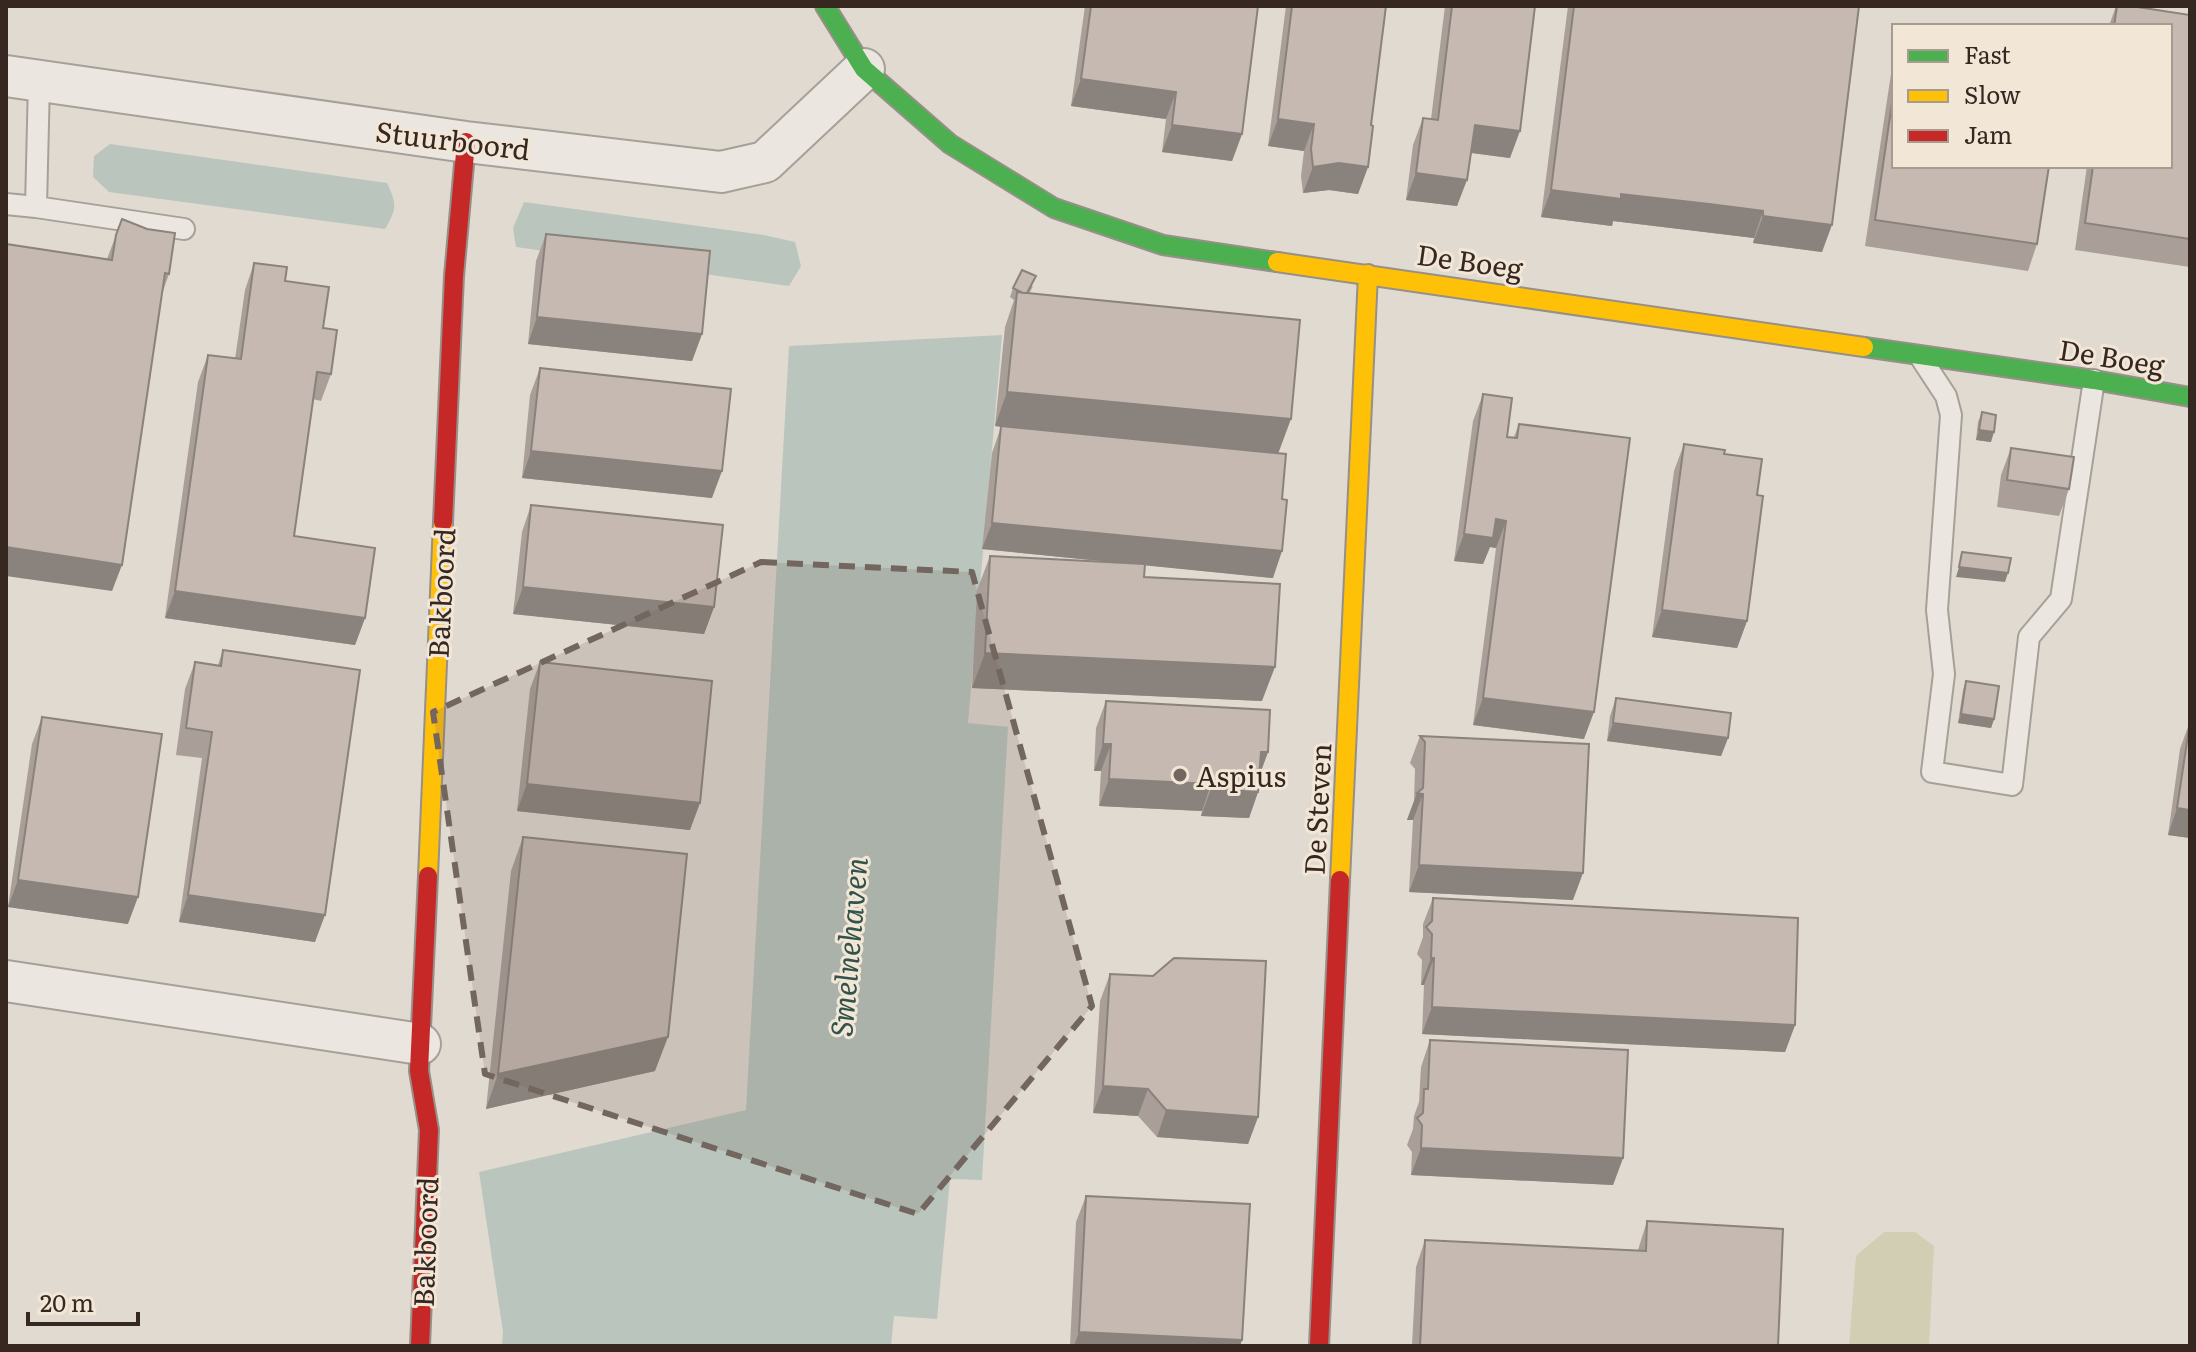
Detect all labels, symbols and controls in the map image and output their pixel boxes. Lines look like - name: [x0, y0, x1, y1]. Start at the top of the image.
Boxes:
- legend: [1892, 24, 2172, 168]
- text: Fast: [1964, 36, 2011, 71]
- text: Slow: [1964, 76, 2021, 111]
- street label: Stuurboord: [373, 109, 533, 169]
- text: Jam: [1964, 116, 2012, 151]
- street label: De Boeg: [1414, 232, 1526, 288]
- street label: De Boeg: [2056, 327, 2168, 385]
- street label: Bakboord: [416, 527, 464, 659]
- street label: De Steven: [1292, 742, 1340, 876]
- place label: Aspius: [1196, 754, 1286, 796]
- marker: Aspius: [1171, 766, 1189, 784]
- water label: Smelnehaven: [817, 855, 877, 1039]
- street label: Bakboord: [401, 1176, 447, 1308]
- scale bar: [28, 1276, 138, 1326]
- text: 20 m: [40, 1284, 94, 1319]

